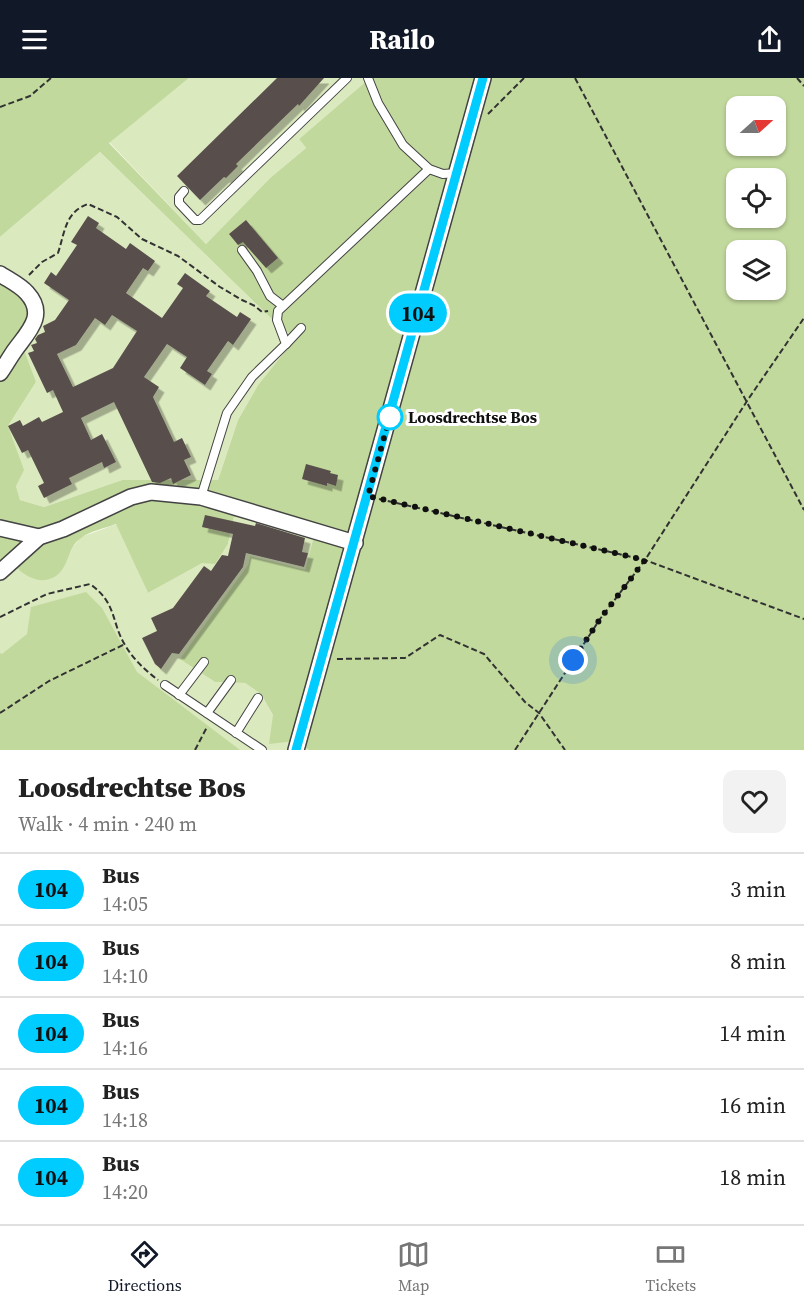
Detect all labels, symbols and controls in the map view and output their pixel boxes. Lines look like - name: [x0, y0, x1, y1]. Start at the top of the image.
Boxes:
- text: Railo: [369, 21, 435, 58]
- icon: menu: [18, 23, 51, 56]
- icon: share: [753, 23, 786, 56]
- north arrow: [726, 96, 786, 156]
- map controls: [726, 96, 786, 300]
- button: locate: [726, 168, 786, 228]
- button: layers: [726, 240, 786, 300]
- line badge: 104: [384, 294, 452, 332]
- text: 104: [401, 299, 435, 328]
- marker: Loosdrechtse Bos: [377, 404, 403, 430]
- place label: Loosdrechtse Bos: [408, 406, 537, 428]
- your location: [558, 645, 588, 675]
- text: Loosdrechtse Bos: [18, 768, 246, 806]
- button: heart: [723, 770, 786, 833]
- text: Walk · 4 min · 240 m: [18, 810, 197, 838]
- text: Bus: [102, 860, 139, 890]
- text: 3 min: [730, 874, 786, 904]
- text: 104: [34, 875, 68, 904]
- text: 14:05: [102, 890, 148, 918]
- text: Bus: [102, 932, 139, 962]
- text: 8 min: [730, 946, 786, 976]
- text: 104: [34, 947, 68, 976]
- text: 14:10: [102, 962, 148, 990]
- text: Bus: [102, 1004, 139, 1034]
- text: 14 min: [719, 1018, 786, 1048]
- text: 104: [34, 1019, 68, 1048]
- text: 14:16: [102, 1034, 148, 1062]
- text: Bus: [102, 1076, 139, 1106]
- text: 16 min: [719, 1090, 786, 1120]
- text: 104: [34, 1091, 68, 1120]
- text: 14:18: [102, 1106, 148, 1134]
- text: Bus: [102, 1148, 139, 1178]
- text: 18 min: [719, 1162, 786, 1192]
- text: 104: [34, 1163, 68, 1192]
- text: 14:20: [102, 1178, 148, 1206]
- tab: Directions: [108, 1238, 182, 1296]
- tab: Map: [397, 1238, 430, 1296]
- tab: Tickets: [646, 1238, 696, 1296]

